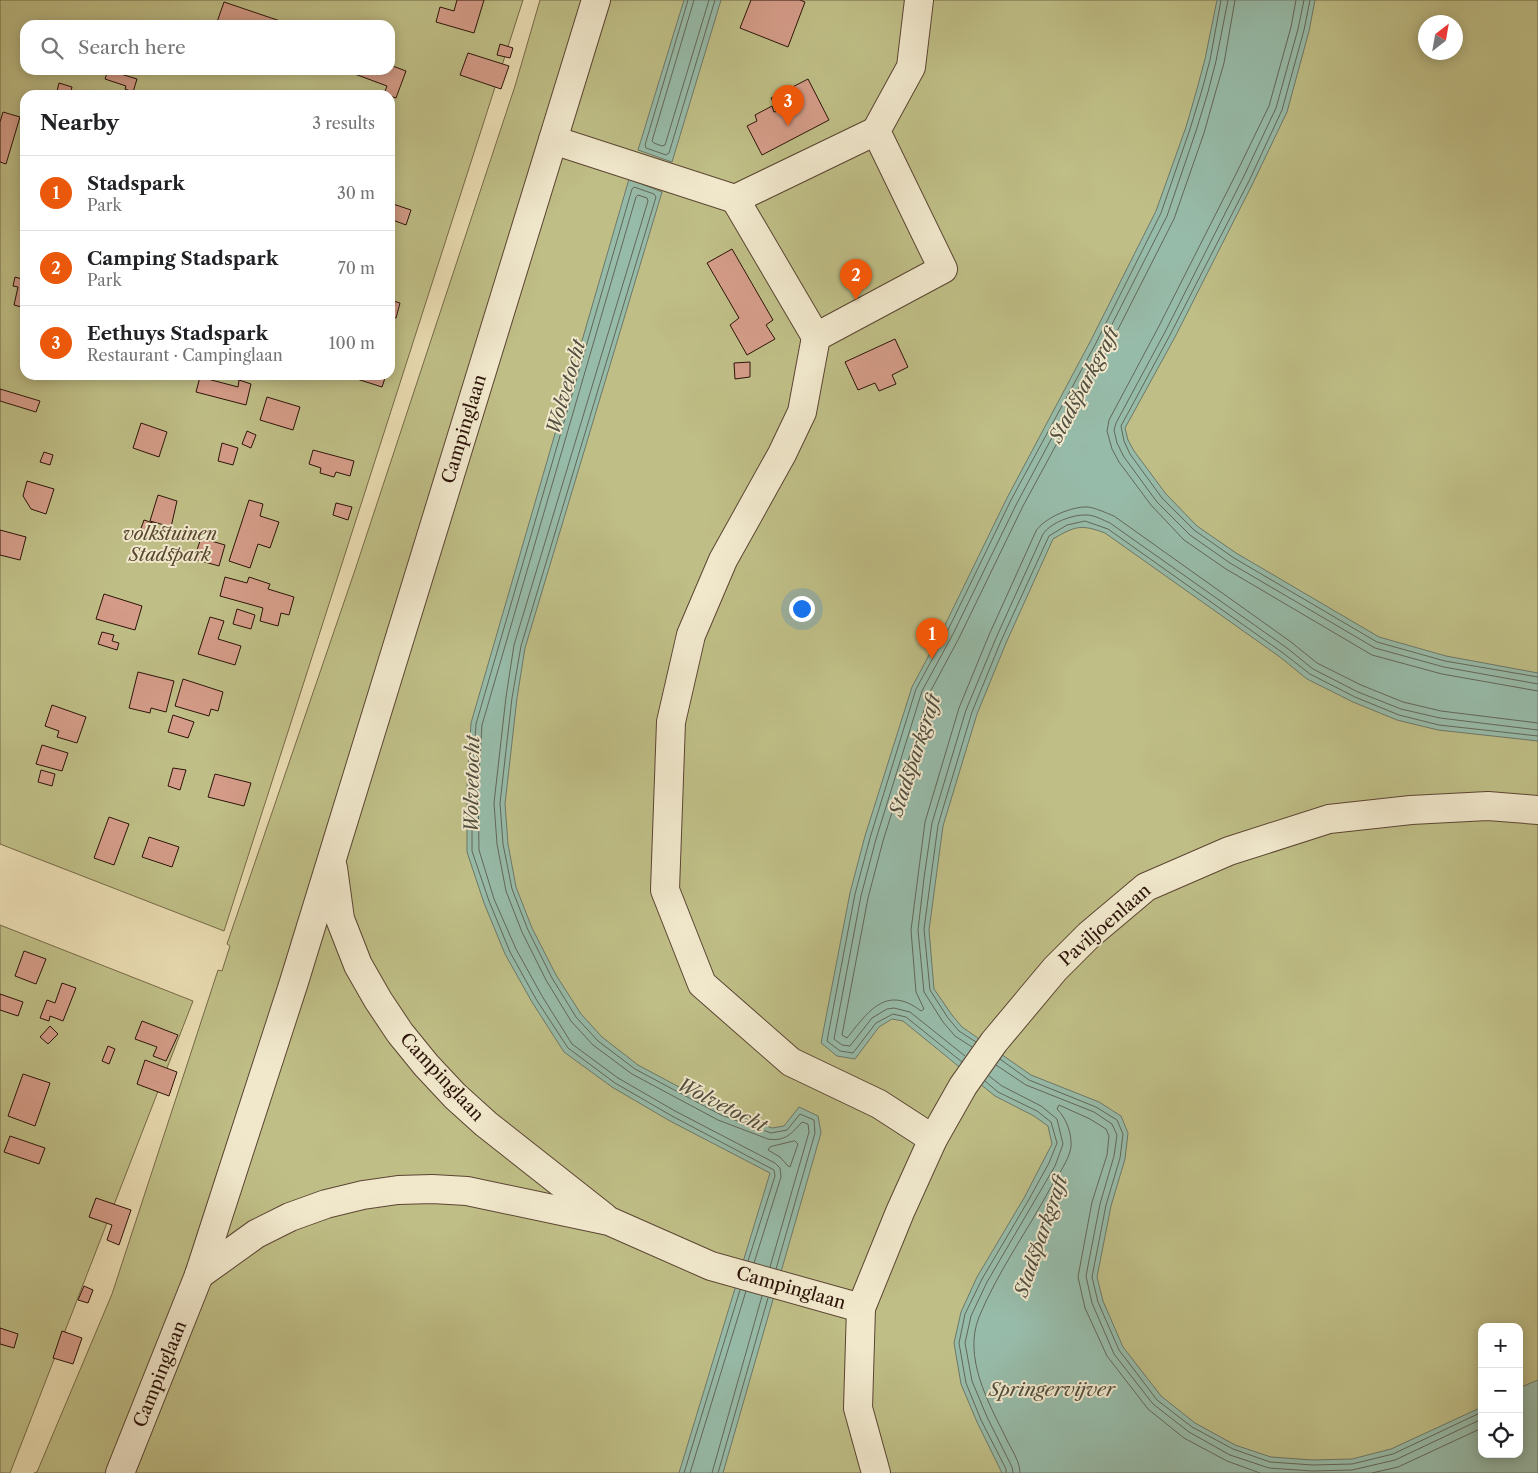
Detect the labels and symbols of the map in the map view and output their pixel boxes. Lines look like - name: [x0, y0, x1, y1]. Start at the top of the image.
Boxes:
- north arrow: [1418, 15, 1463, 60]
- pin: 3: [772, 85, 804, 126]
- pin: 2: [840, 259, 872, 300]
- water label: Stadsparkgraft: [1044, 322, 1125, 447]
- water label: Wolvetocht: [542, 336, 591, 437]
- street label: Campinglaan: [437, 372, 491, 486]
- park label: volkstuinen Stadspark: [123, 523, 217, 566]
- your location: [789, 596, 815, 622]
- pin: 1: [916, 618, 948, 659]
- water label: Stadsparkgraft: [884, 690, 946, 820]
- water label: Wolvetocht: [460, 734, 484, 833]
- street label: Paviljoenlaan: [1055, 879, 1155, 971]
- street label: Campinglaan: [395, 1028, 489, 1126]
- water label: Wolvetocht: [674, 1073, 772, 1138]
- water label: Stadsparkgraft: [1009, 1171, 1073, 1301]
- street label: Campinglaan: [734, 1262, 848, 1314]
- street label: Campinglaan: [129, 1317, 191, 1431]
- water label: Springervijver: [988, 1378, 1116, 1401]

